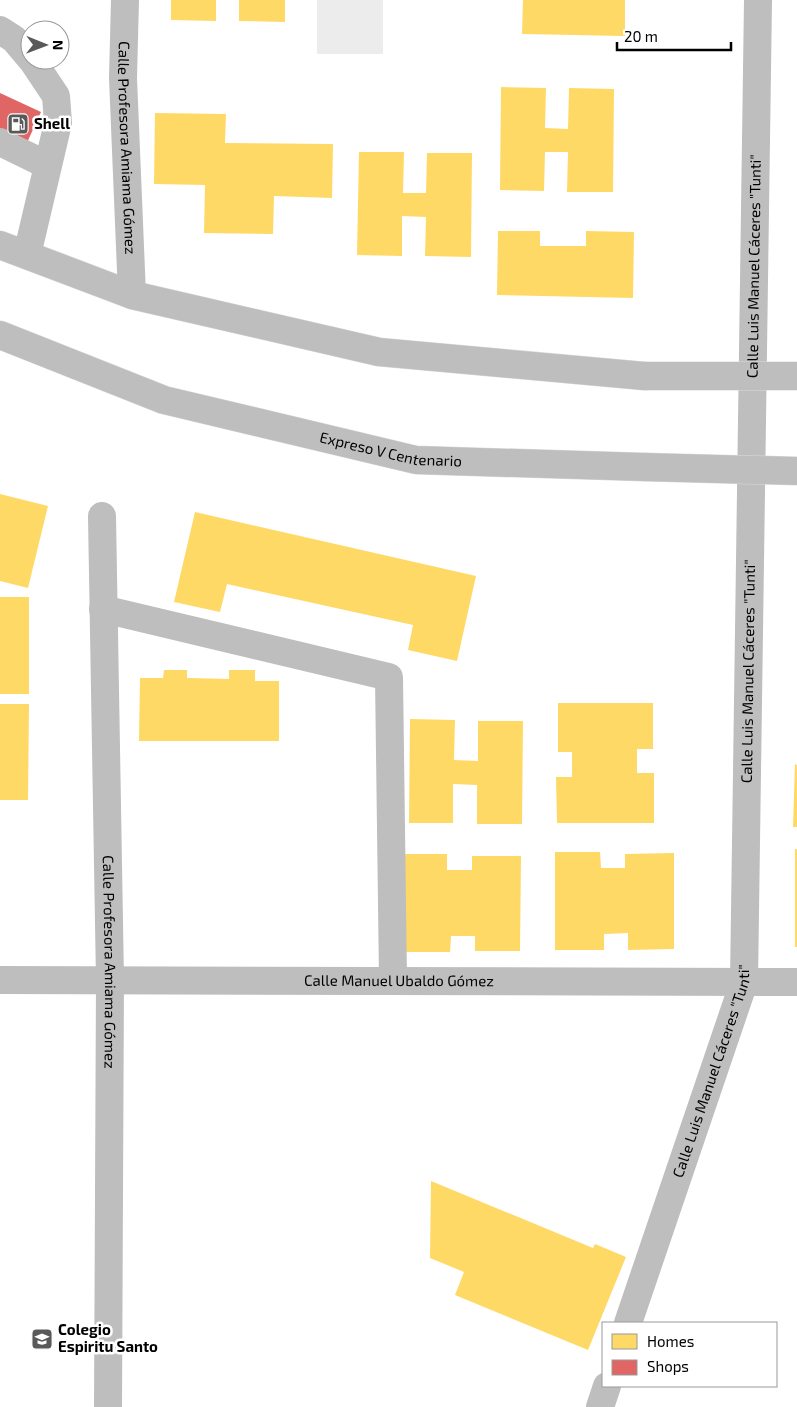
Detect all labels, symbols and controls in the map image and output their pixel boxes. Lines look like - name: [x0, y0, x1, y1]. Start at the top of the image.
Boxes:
- north arrow: [20, 20, 70, 70]
- scale bar: [617, 20, 731, 52]
- text: 20 m: [624, 27, 658, 45]
- text: N: [50, 40, 67, 50]
- street label: Calle Profesora Amiama Gómez: [115, 41, 140, 255]
- fuel station icon: Shell: [6, 112, 30, 136]
- place label: Shell: [34, 114, 70, 132]
- street label: Calle Luis Manuel Cáceres "Tunti": [743, 154, 764, 378]
- street label: Expreso V Centenario: [318, 427, 462, 469]
- street label: Calle Luis Manuel Cáceres "Tunti": [737, 559, 758, 783]
- street label: Calle Profesora Amiama Gómez: [100, 855, 120, 1069]
- street label: Calle Luis Manuel Cáceres "Tunti": [668, 964, 753, 1180]
- street label: Calle Manuel Ubaldo Gómez: [304, 971, 494, 989]
- place label: Colegio Espiritu Santo: [58, 1320, 158, 1355]
- legend: [602, 1322, 777, 1387]
- school or university icon: Colegio Espiritu Santo: [30, 1327, 54, 1351]
- text: Homes: [647, 1332, 694, 1350]
- text: Shops: [647, 1357, 689, 1375]

